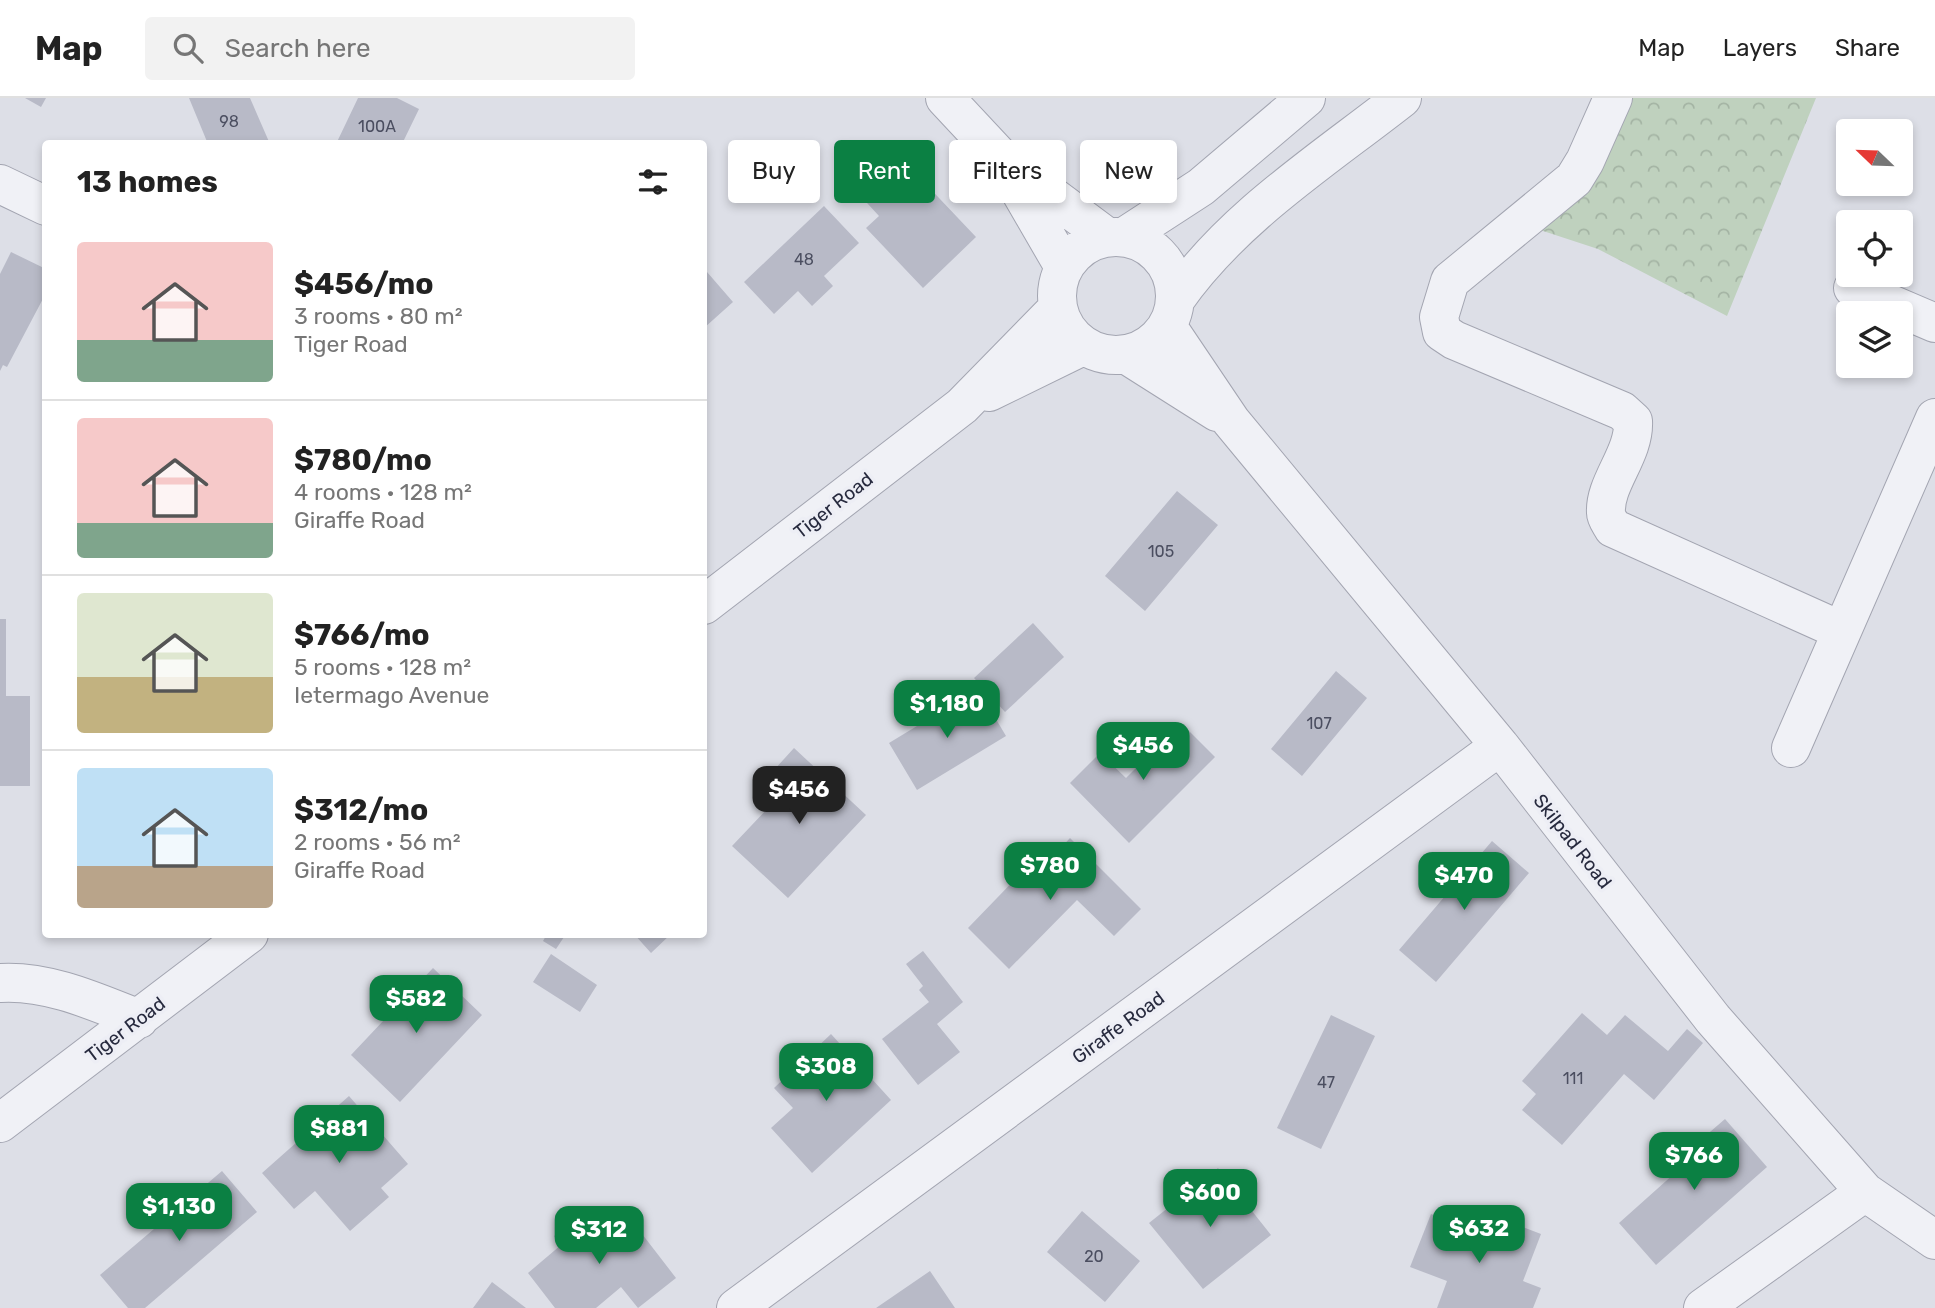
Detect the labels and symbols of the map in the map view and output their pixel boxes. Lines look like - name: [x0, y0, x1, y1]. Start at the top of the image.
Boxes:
- house number: 98: [219, 112, 239, 131]
- house number: 100A: [358, 117, 396, 136]
- north arrow: [1836, 119, 1913, 196]
- house number: 48: [794, 250, 814, 269]
- street label: Tiger Road: [789, 467, 877, 543]
- house number: 105: [1148, 542, 1174, 561]
- pin: $1,180: [890, 680, 1004, 740]
- house number: 107: [1306, 714, 1332, 733]
- pin: $456: [1102, 722, 1184, 782]
- pin: $456: [758, 766, 840, 826]
- street label: Skilpad Road: [1529, 789, 1617, 893]
- pin: $780: [1009, 842, 1091, 902]
- pin: $470: [1423, 852, 1505, 912]
- pin: $582: [375, 976, 457, 1035]
- street label: Giraffe Road: [1068, 986, 1169, 1069]
- street label: Tiger Road: [81, 992, 170, 1067]
- pin: $308: [785, 1044, 867, 1103]
- house number: 111: [1563, 1069, 1583, 1088]
- house number: 47: [1317, 1073, 1335, 1092]
- pin: $881: [298, 1105, 380, 1165]
- pin: $766: [1653, 1132, 1735, 1192]
- pin: $600: [1169, 1170, 1251, 1229]
- pin: $1,130: [122, 1184, 236, 1243]
- pin: $312: [558, 1206, 640, 1266]
- pin: $632: [1438, 1206, 1520, 1265]
- house number: 20: [1084, 1247, 1104, 1266]

